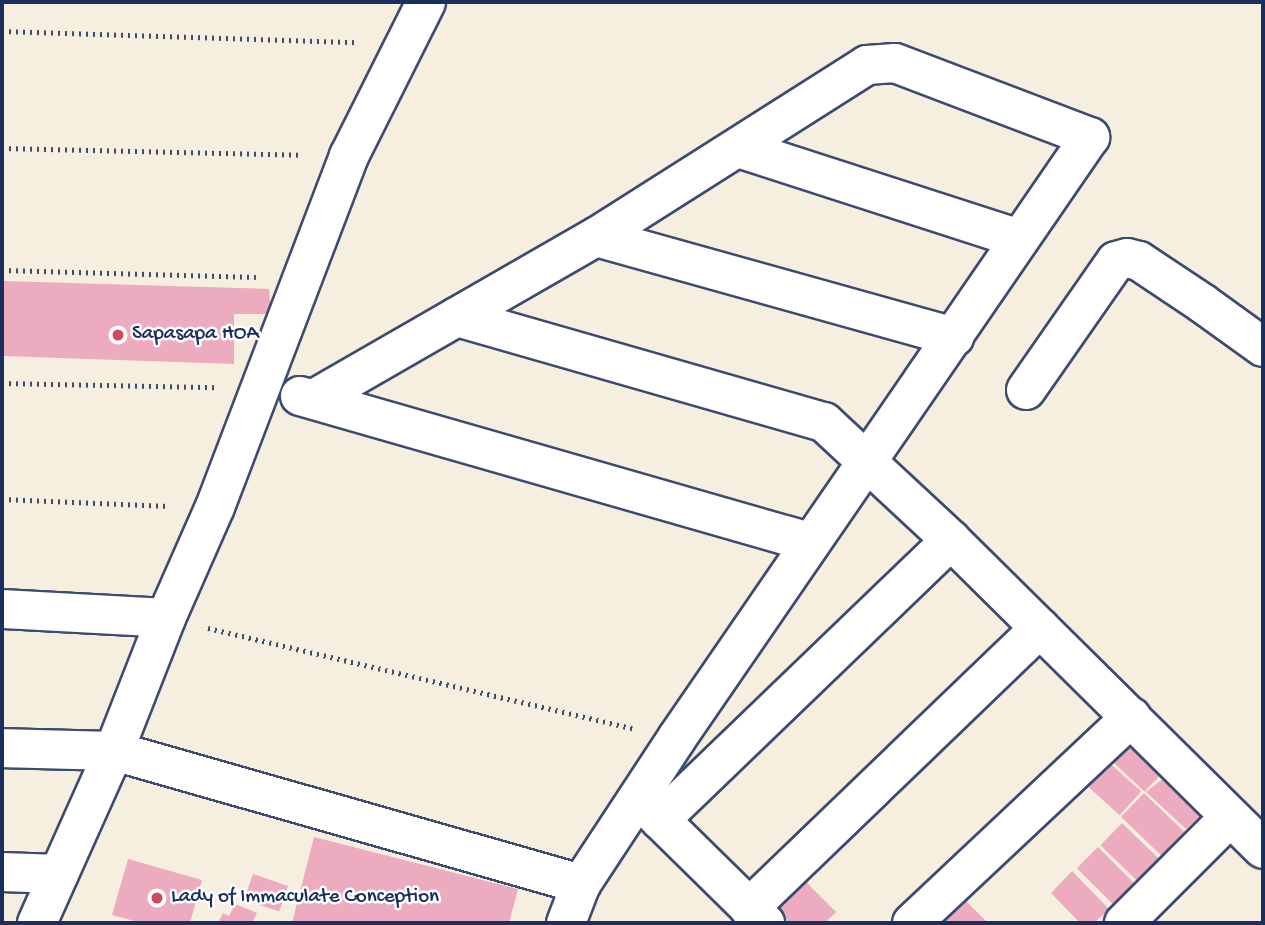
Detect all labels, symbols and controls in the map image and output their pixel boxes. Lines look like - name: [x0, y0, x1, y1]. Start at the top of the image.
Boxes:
- place label: Sapasapa HOA: [132, 322, 259, 348]
- marker: Sapasapa HOA: [110, 327, 126, 343]
- place label: Lady of Immaculate Conception: [171, 885, 439, 911]
- marker: Lady of Immaculate Conception: [149, 890, 165, 906]

